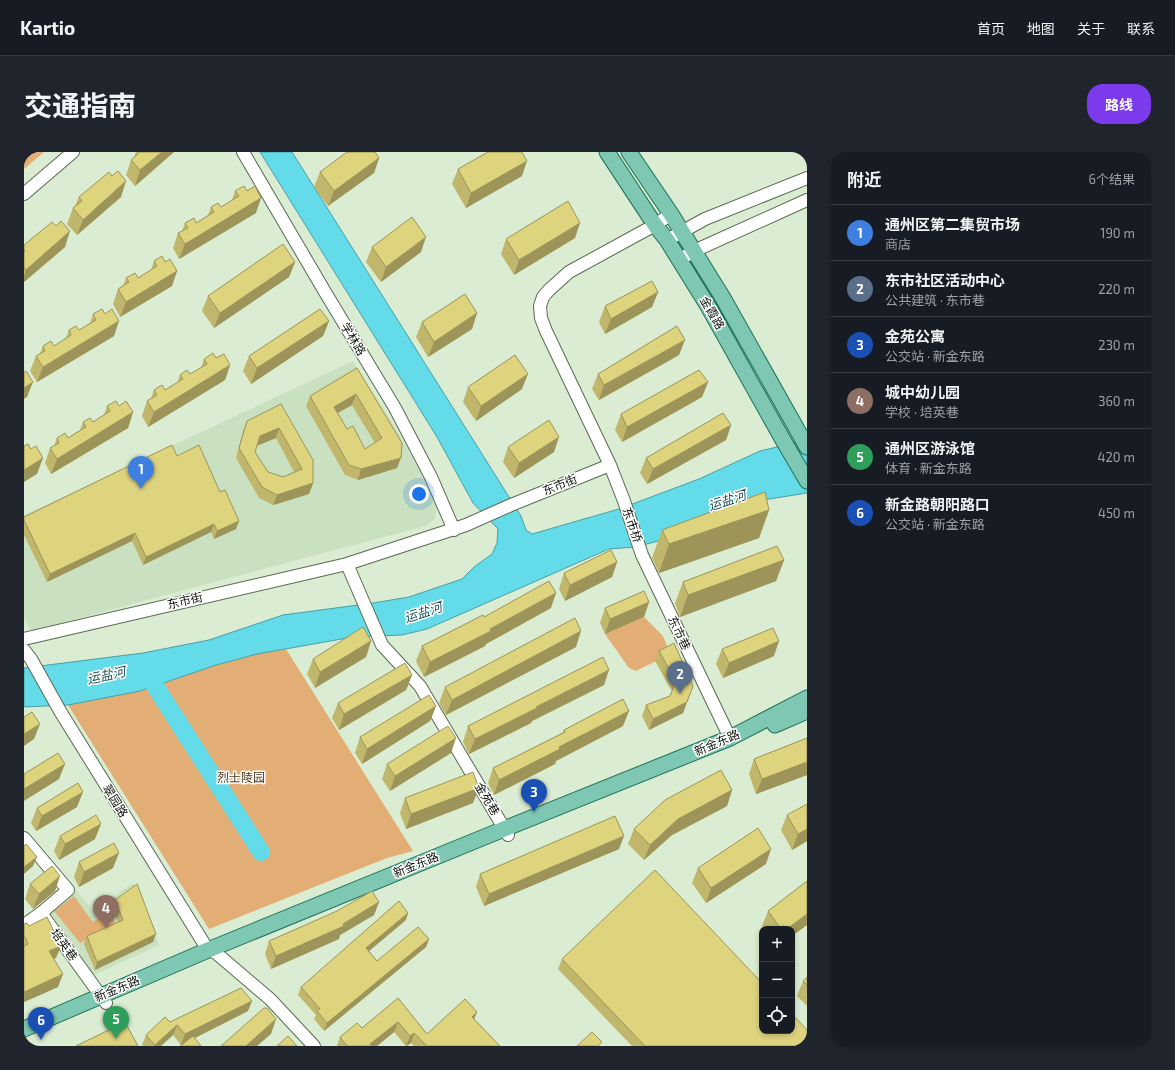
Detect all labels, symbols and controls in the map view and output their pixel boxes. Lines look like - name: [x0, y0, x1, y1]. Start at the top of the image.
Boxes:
- text: Kartio: [20, 16, 75, 39]
- text: 首页: [977, 20, 1005, 37]
- text: 地图: [1027, 20, 1055, 37]
- text: 关于: [1077, 20, 1105, 37]
- text: 联系: [1127, 20, 1155, 37]
- button: 路线: [1087, 84, 1151, 124]
- text: 交通指南: [24, 88, 136, 122]
- text: 附近: [847, 169, 881, 189]
- text: 6个结果: [1089, 171, 1135, 187]
- text: 通州区第二集贸市场: [885, 215, 1020, 233]
- text: 1: [857, 225, 863, 241]
- text: 190 m: [1100, 225, 1135, 241]
- text: 商店: [885, 236, 911, 252]
- text: 东市社区活动中心: [885, 271, 1005, 289]
- text: 2: [856, 281, 864, 297]
- text: 220 m: [1098, 281, 1135, 297]
- text: 公共建筑 · 东市巷: [885, 292, 985, 308]
- street label: 金霞路: [698, 293, 728, 332]
- street label: 学林路: [339, 319, 369, 358]
- text: 金苑公寓: [885, 327, 945, 345]
- text: 3: [856, 337, 864, 353]
- text: 230 m: [1098, 337, 1135, 353]
- text: 公交站 · 新金东路: [885, 348, 985, 364]
- text: 城中幼儿园: [885, 383, 960, 401]
- text: 4: [856, 393, 864, 409]
- text: 360 m: [1098, 393, 1135, 409]
- text: 学校 · 培英巷: [885, 404, 959, 420]
- text: 通州区游泳馆: [885, 439, 975, 457]
- text: 5: [856, 449, 864, 465]
- text: 420 m: [1098, 449, 1135, 465]
- pin: 1: [128, 456, 154, 489]
- text: 体育 · 新金东路: [885, 460, 972, 476]
- street label: 东市街: [540, 471, 579, 497]
- your location: [409, 484, 429, 504]
- water label: 运盐河: [706, 485, 751, 514]
- text: 新金路朝阳路口: [885, 495, 990, 513]
- street label: 东市桥: [620, 505, 645, 544]
- text: 6: [856, 505, 864, 521]
- text: 450 m: [1098, 505, 1135, 521]
- text: 公交站 · 新金东路: [885, 516, 985, 532]
- street label: 东市街: [166, 589, 204, 611]
- water label: 运盐河: [402, 597, 447, 626]
- street label: 东市巷: [666, 613, 694, 652]
- pin: 2: [667, 661, 693, 694]
- water label: 运盐河: [85, 662, 130, 687]
- street label: 新金东路: [692, 726, 741, 758]
- park label: 烈士陵园: [217, 770, 265, 784]
- street label: 金苑巷: [473, 779, 503, 818]
- pin: 3: [521, 779, 547, 812]
- street label: 翠园路: [100, 781, 131, 819]
- street label: 新金东路: [391, 849, 441, 880]
- pin: 4: [93, 895, 119, 928]
- street label: 培英巷: [49, 926, 81, 963]
- map controls: [759, 926, 795, 1034]
- button: +: [759, 926, 795, 962]
- button: −: [759, 962, 795, 998]
- street label: 新金东路: [92, 972, 141, 1004]
- button: locate: [759, 998, 795, 1034]
- pin: 5: [103, 1006, 129, 1039]
- pin: 6: [28, 1007, 54, 1040]

